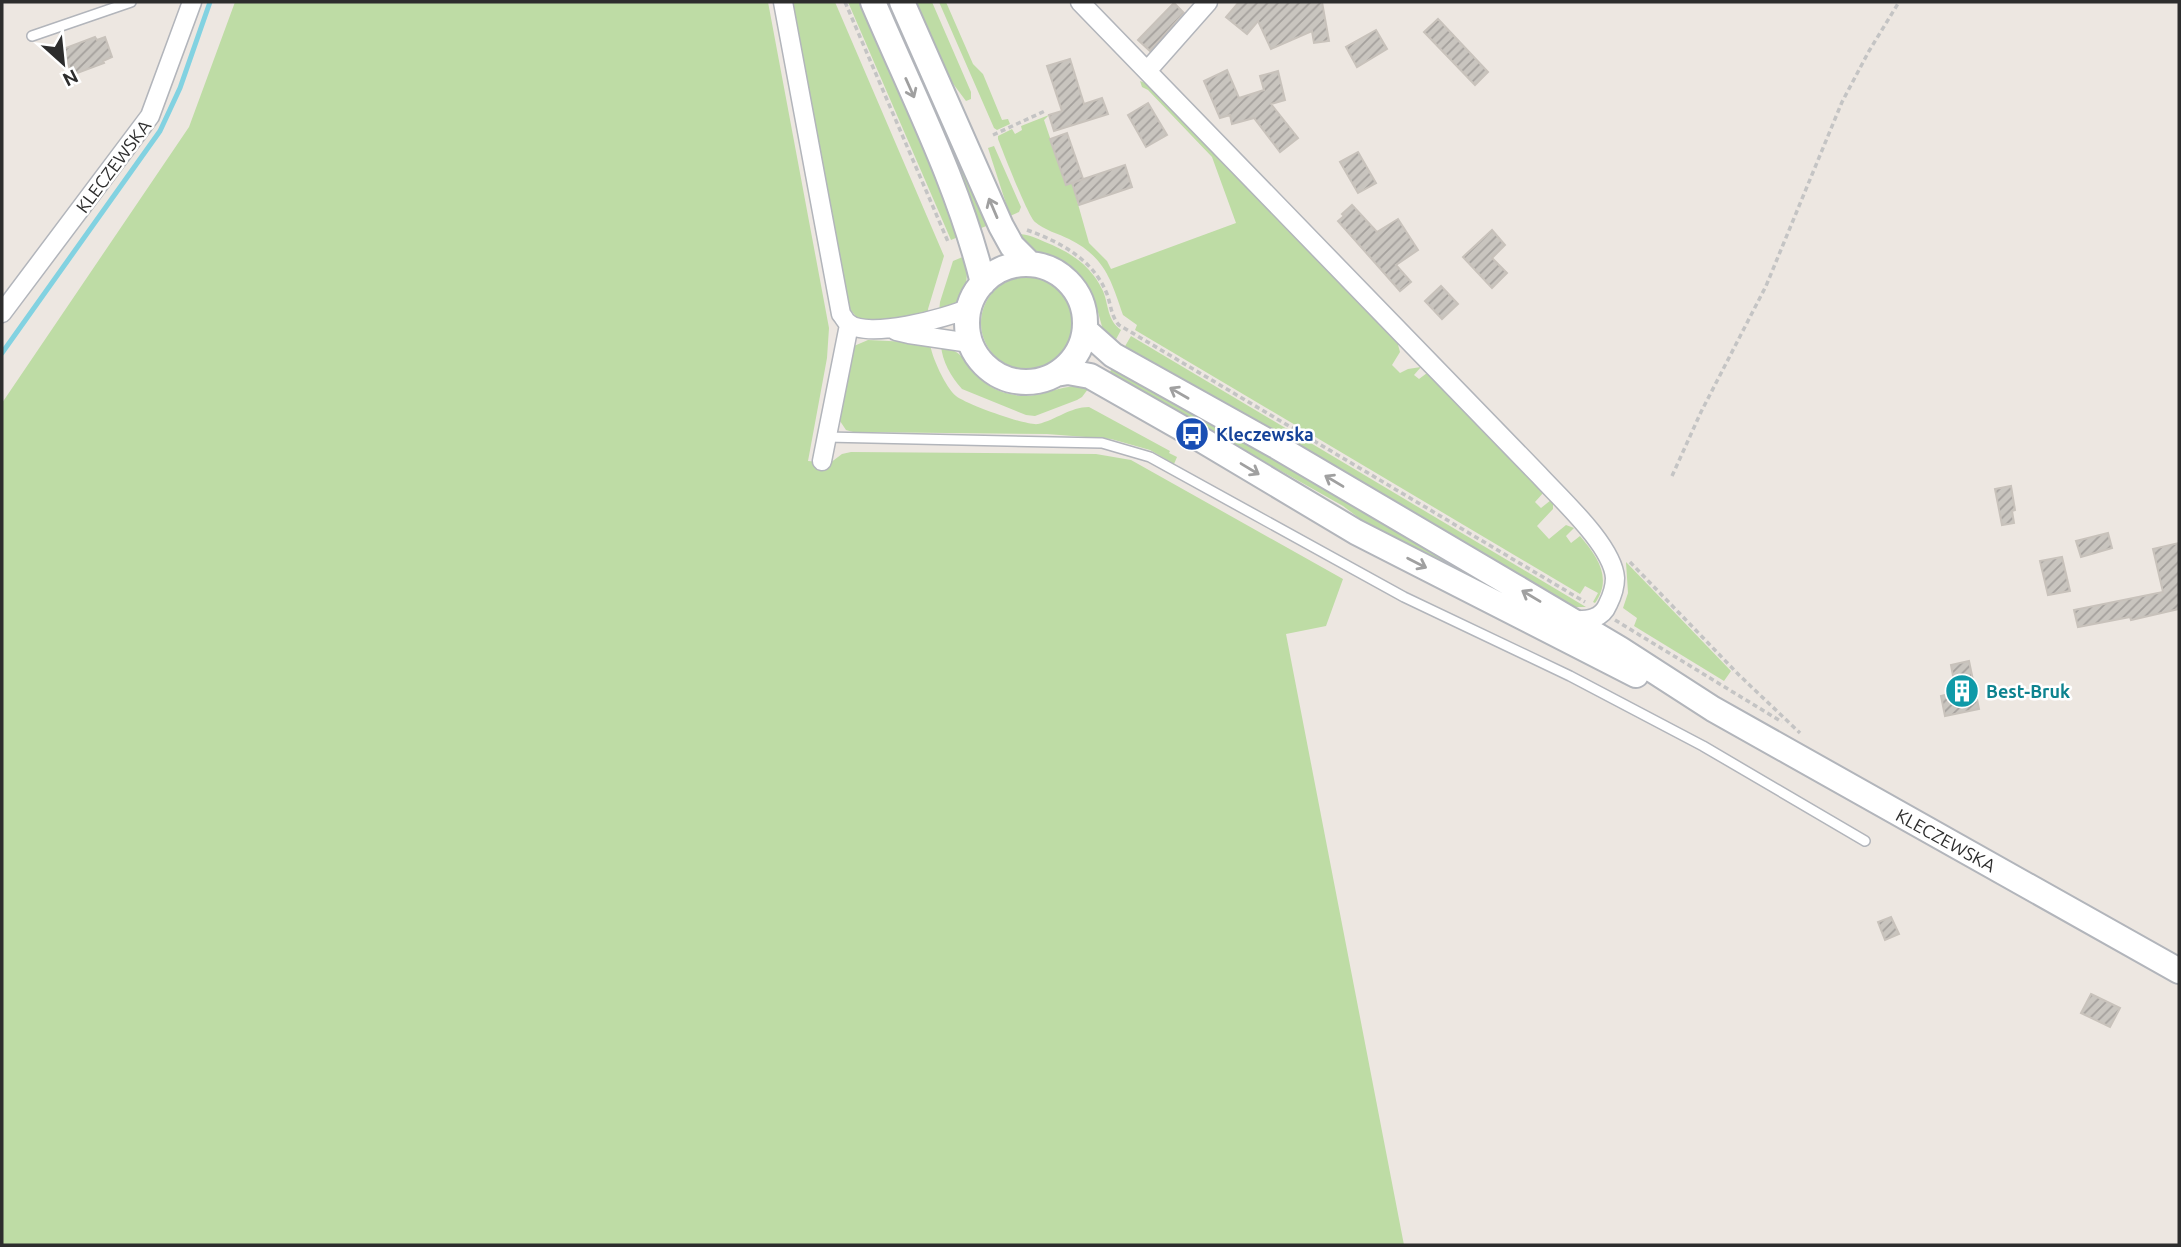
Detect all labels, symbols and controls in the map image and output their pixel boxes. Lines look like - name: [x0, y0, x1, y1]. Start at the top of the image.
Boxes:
- north arrow: [28, 28, 98, 98]
- text: N: [59, 65, 82, 91]
- one-way arrow: [904, 77, 917, 98]
- street label: KLECZEWSKA: [72, 116, 155, 216]
- one-way arrow: [986, 198, 999, 219]
- one-way arrow: [1169, 386, 1190, 399]
- bus stop icon: Kleczewska: [1173, 415, 1211, 453]
- place label: Kleczewska: [1216, 424, 1314, 444]
- one-way arrow: [1240, 463, 1260, 477]
- one-way arrow: [1325, 474, 1345, 488]
- one-way arrow: [1406, 557, 1427, 571]
- one-way arrow: [1521, 588, 1541, 602]
- building icon: Best-Bruk: [1943, 672, 1981, 710]
- place label: Best-Bruk: [1986, 681, 2070, 701]
- street label: KLECZEWSKA: [1893, 804, 2000, 876]

